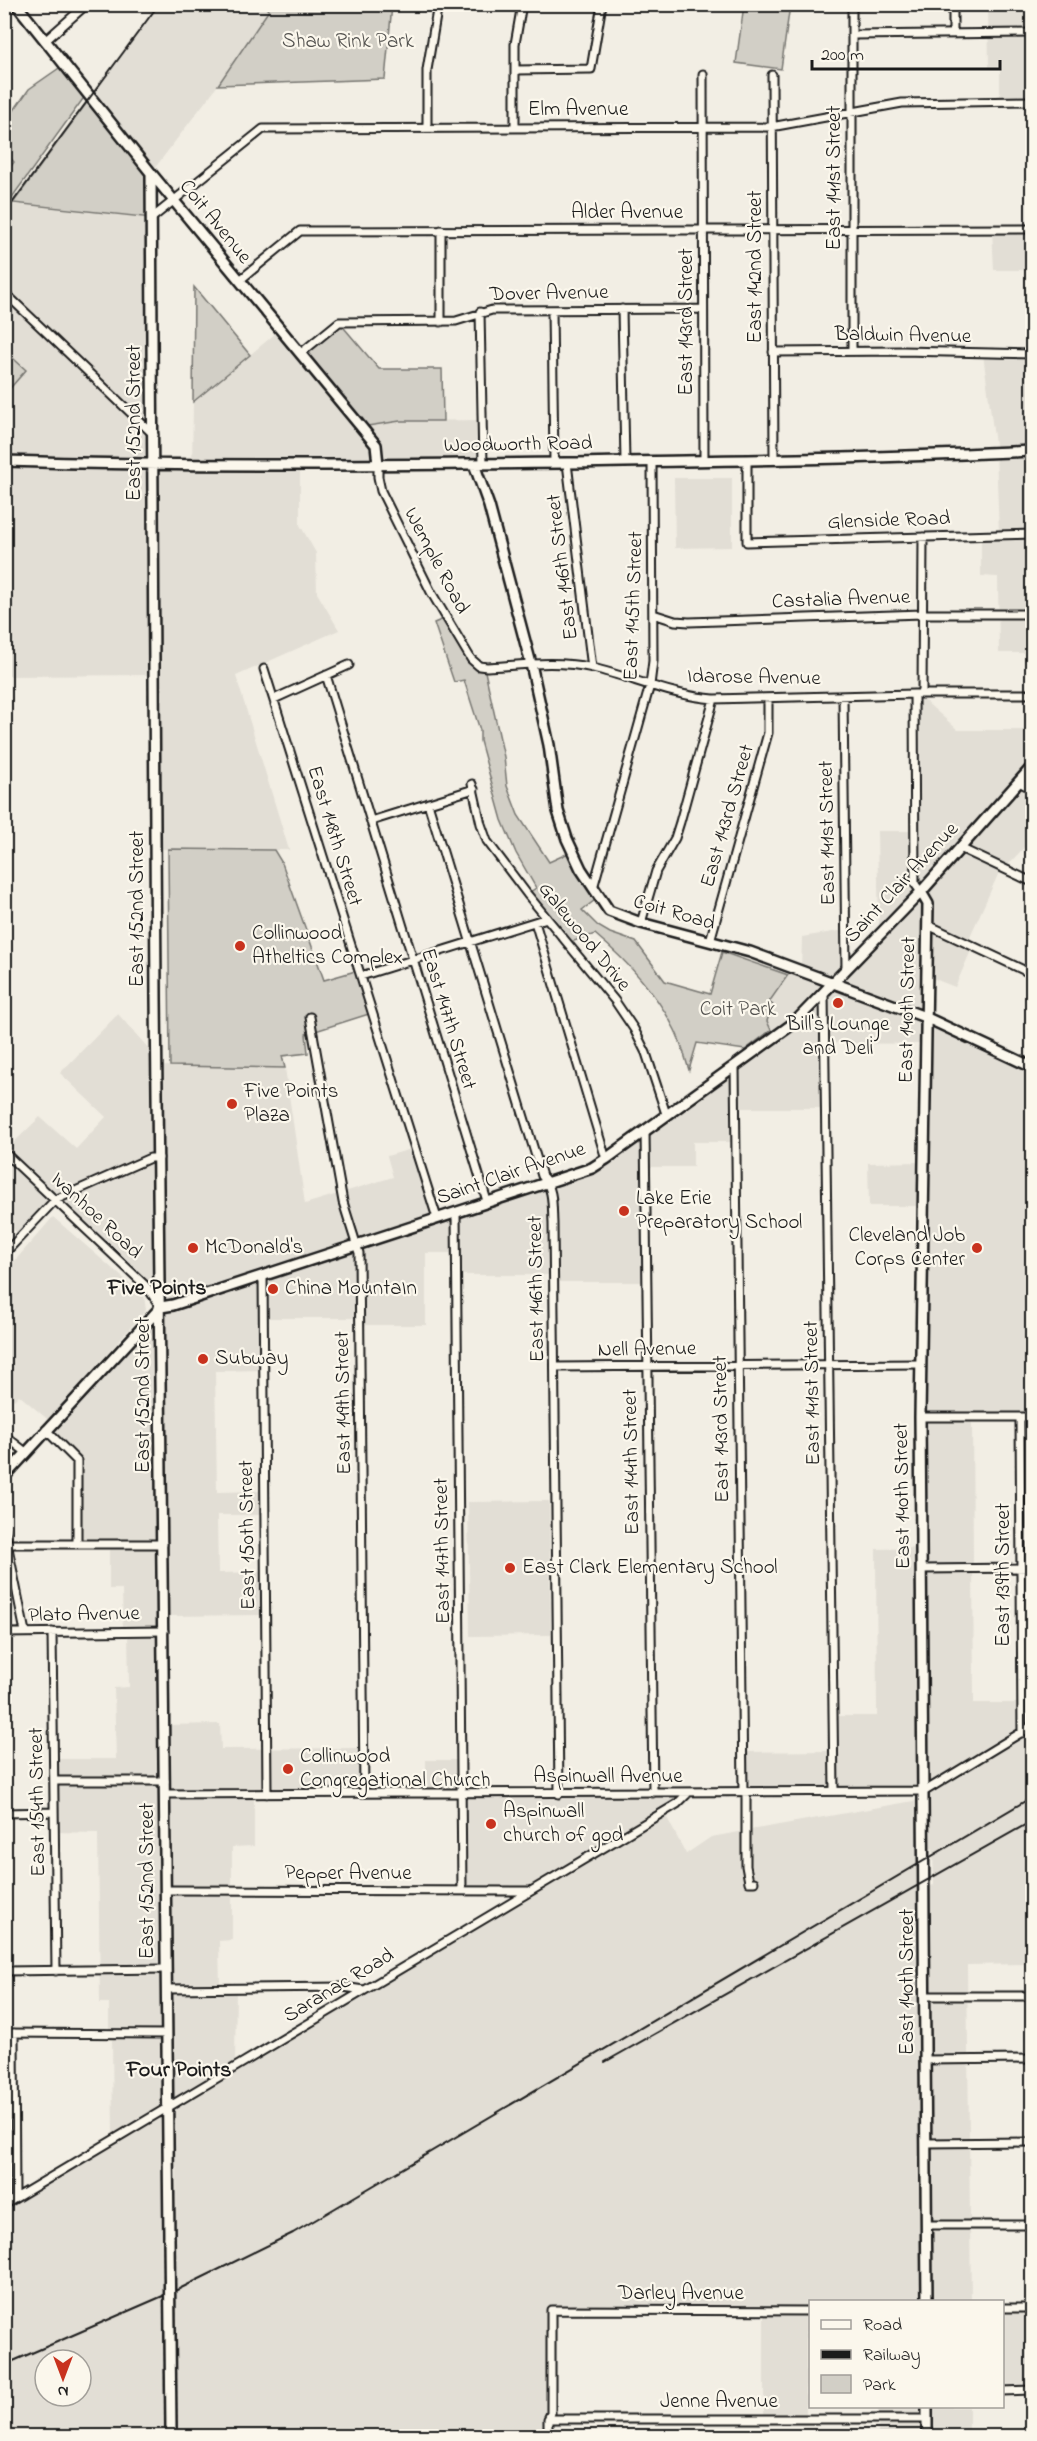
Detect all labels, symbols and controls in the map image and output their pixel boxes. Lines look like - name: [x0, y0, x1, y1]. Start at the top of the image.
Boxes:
- park label: Shaw Rink Park: [282, 27, 415, 57]
- scale bar: [812, 33, 1000, 71]
- text: 200 m: [821, 43, 864, 69]
- street label: Elm Avenue: [528, 95, 629, 125]
- street label: East 141st Street: [820, 106, 850, 250]
- street label: Coit Avenue: [171, 173, 259, 271]
- street label: East 142nd Street: [741, 190, 771, 344]
- street label: Alder Avenue: [571, 198, 684, 228]
- street label: East 143rd Street: [672, 248, 702, 396]
- street label: Dover Avenue: [488, 278, 609, 310]
- street label: Baldwin Avenue: [833, 320, 972, 352]
- street label: East 152nd Street: [120, 345, 150, 501]
- street label: Woodworth Road: [443, 429, 593, 461]
- street label: East 146th Street: [539, 492, 587, 642]
- street label: Wemple Road: [395, 502, 477, 620]
- street label: Glenside Road: [827, 504, 951, 538]
- street label: East 145th Street: [616, 531, 652, 681]
- street label: Castalia Avenue: [771, 583, 911, 617]
- street label: Idarose Avenue: [687, 662, 822, 694]
- street label: East 143rd Street: [693, 741, 763, 891]
- street label: East 141st Street: [812, 760, 844, 906]
- street label: East 148th Street: [298, 762, 370, 910]
- street label: Saint Clair Avenue: [838, 815, 967, 950]
- street label: East 152nd Street: [123, 831, 153, 987]
- street label: Galewood Drive: [530, 876, 638, 999]
- street label: Coit Road: [629, 887, 719, 939]
- place label: Collinwood Atheltics Complex: [252, 919, 403, 973]
- street label: East 140th Street: [892, 936, 924, 1084]
- marker: Collinwood Atheltics Complex: [233, 939, 247, 953]
- street label: East 147th Street: [412, 945, 484, 1093]
- park label: Coit Park: [700, 995, 777, 1025]
- marker: Bill's Lounge and Deli: [831, 996, 845, 1010]
- place label: Bill's Lounge and Deli: [786, 1010, 890, 1064]
- place label: Five Points Plaza: [243, 1077, 338, 1131]
- marker: Five Points Plaza: [225, 1097, 239, 1111]
- street label: Saint Clair Avenue: [432, 1134, 590, 1214]
- street label: Ivanhoe Road: [43, 1165, 149, 1267]
- place label: Lake Erie Preparatory School: [636, 1184, 802, 1240]
- marker: Lake Erie Preparatory School: [617, 1204, 631, 1218]
- street label: East 146th Street: [521, 1215, 553, 1363]
- place label: Cleveland Job Corps Center: [848, 1221, 965, 1275]
- place label: McDonald's: [205, 1233, 303, 1263]
- marker: McDonald's: [186, 1241, 200, 1255]
- marker: Cleveland Job Corps Center: [970, 1241, 984, 1255]
- district label: Five Points: [107, 1273, 206, 1305]
- place label: China MountaIn: [285, 1274, 417, 1304]
- marker: China MountaIn: [266, 1282, 280, 1296]
- street label: East 152nd Street: [129, 1317, 159, 1473]
- street label: East 141st Street: [797, 1320, 829, 1466]
- street label: East 149th Street: [328, 1331, 360, 1475]
- street label: Nell Avenue: [597, 1334, 697, 1366]
- place label: Subway: [215, 1344, 288, 1376]
- marker: Subway: [196, 1352, 210, 1366]
- street label: East 143rd Street: [706, 1355, 738, 1503]
- street label: East 144th Street: [616, 1389, 648, 1535]
- street label: East 140th Street: [887, 1422, 919, 1570]
- street label: East 150th Street: [232, 1460, 264, 1610]
- street label: East 147th Street: [427, 1478, 459, 1624]
- street label: East 139th Street: [989, 1503, 1019, 1647]
- place label: East Clark Elementary School: [522, 1553, 778, 1585]
- marker: East Clark Elementary School: [503, 1561, 517, 1575]
- street label: Plato Avenue: [28, 1599, 141, 1631]
- street label: East 154th Street: [22, 1727, 54, 1877]
- place label: Collinwood Congregational Church: [300, 1742, 490, 1798]
- marker: Collinwood Congregational Church: [281, 1762, 295, 1776]
- street label: Aspinwall Avenue: [533, 1762, 683, 1792]
- place label: Aspinwall church of god: [503, 1797, 624, 1853]
- street label: East 152nd Street: [133, 1803, 163, 1959]
- marker: Aspinwall church of god: [484, 1817, 498, 1831]
- street label: Pepper Avenue: [284, 1859, 412, 1889]
- street label: East 140th Street: [893, 1909, 923, 2055]
- street label: Saranac Road: [278, 1941, 400, 2031]
- district label: Four Points: [126, 2055, 231, 2087]
- street label: Darley Avenue: [617, 2279, 745, 2311]
- legend: [809, 2300, 1004, 2408]
- text: Road: [863, 2313, 902, 2339]
- text: Railway: [863, 2343, 920, 2369]
- north arrow: [33, 2348, 93, 2408]
- text: Park: [863, 2373, 896, 2399]
- text: N: [57, 2379, 68, 2403]
- street label: Jenne Avenue: [660, 2387, 778, 2417]

